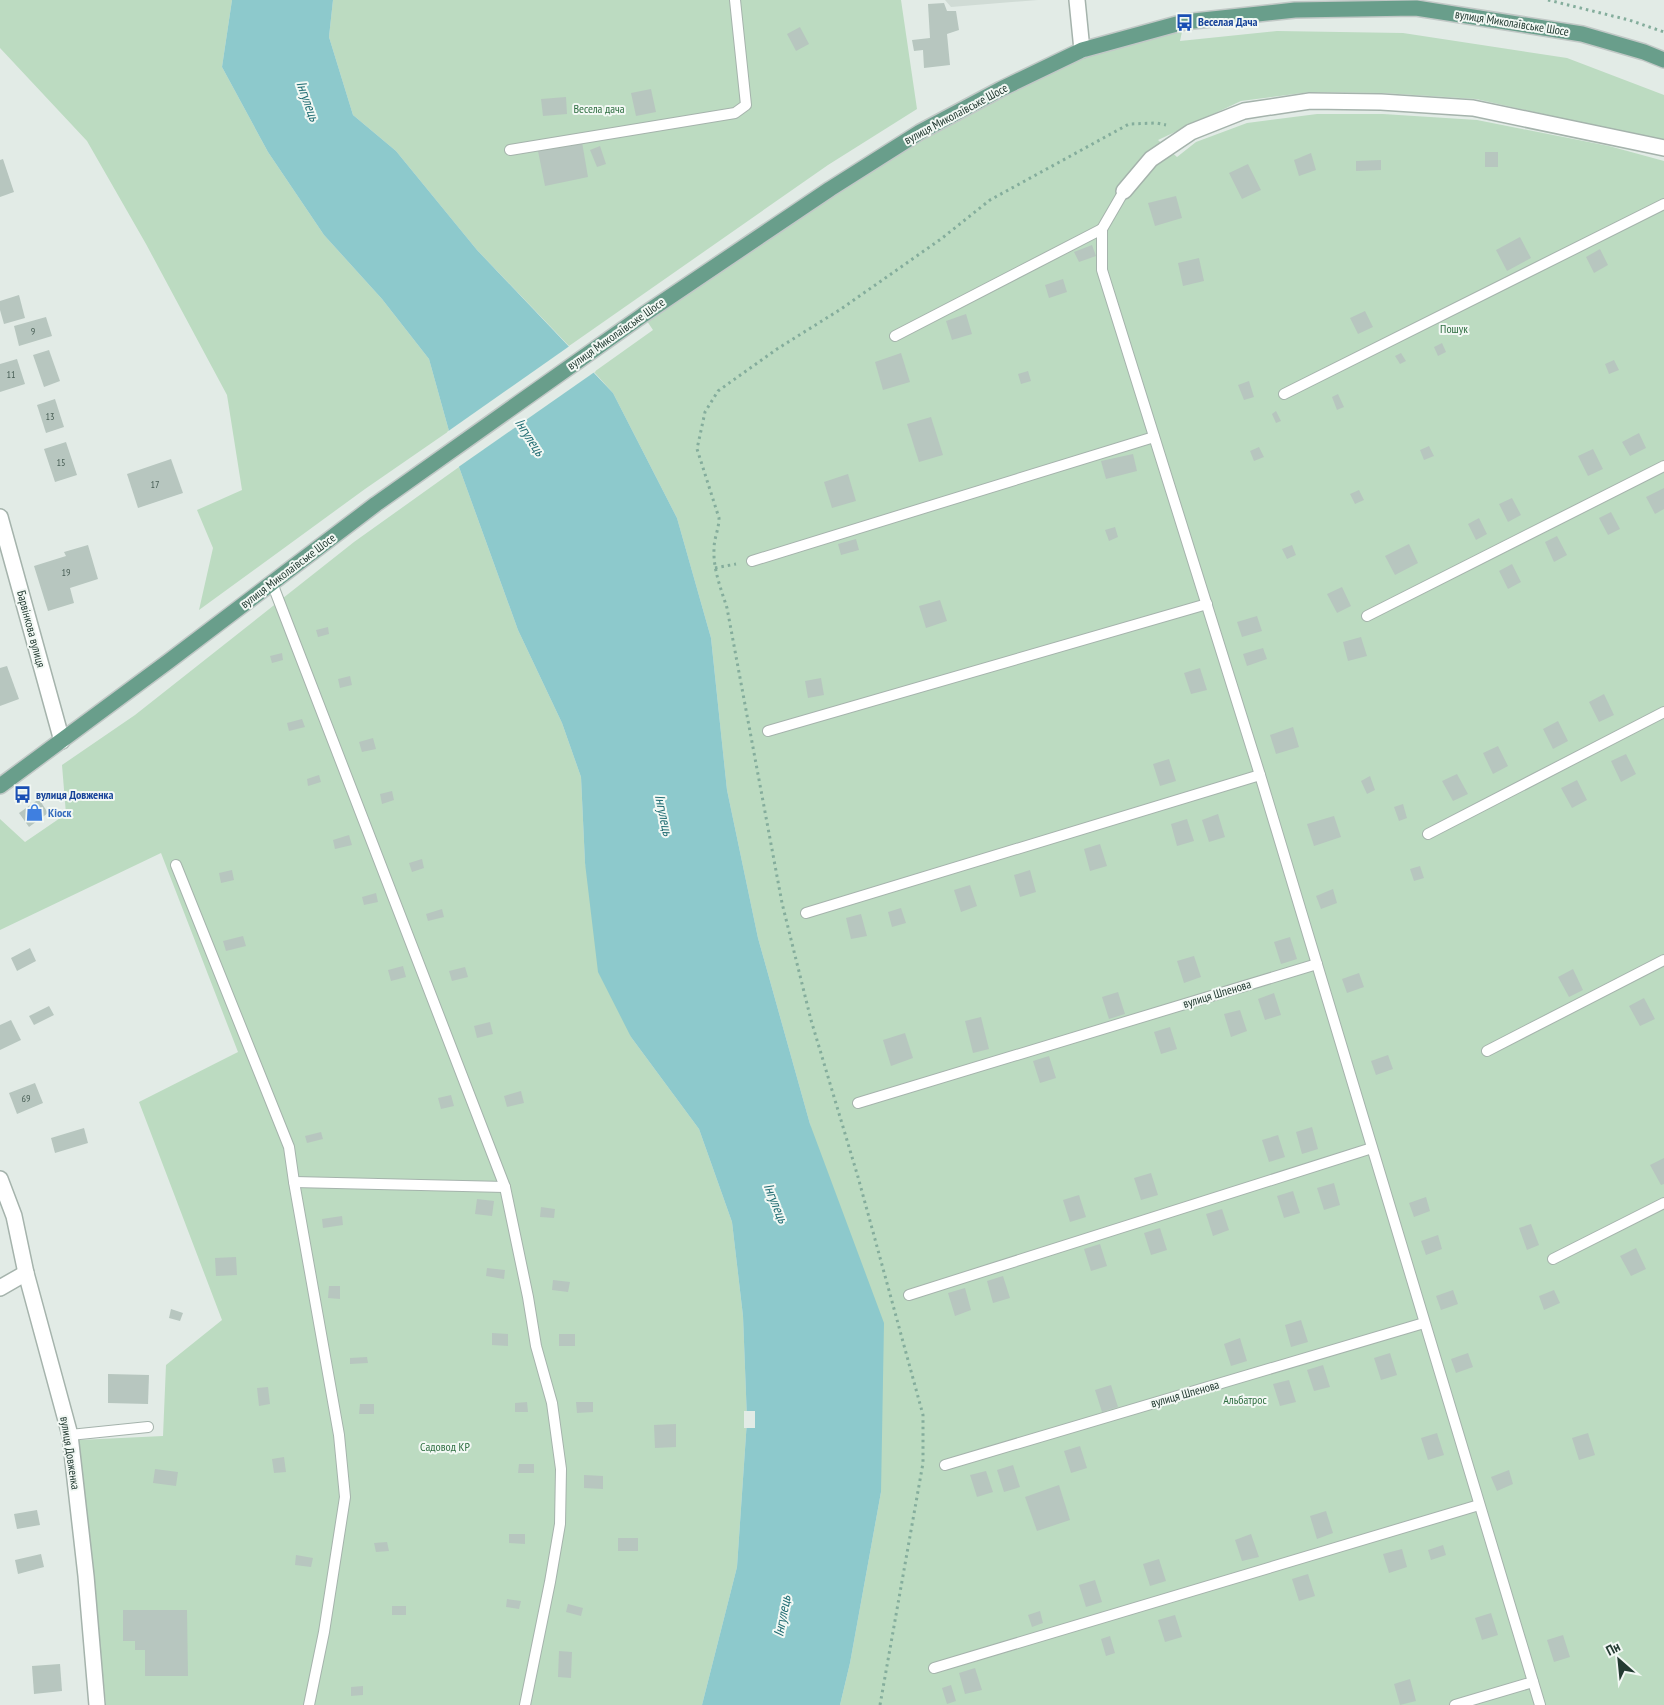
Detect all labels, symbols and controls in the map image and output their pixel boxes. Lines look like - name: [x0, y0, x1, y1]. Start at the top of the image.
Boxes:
- street label: вулиця Миколаївське Шосе: [1454, 6, 1570, 39]
- bus stop icon: Веселая Дача: [1174, 12, 1194, 32]
- place label: Веселая Дача: [1198, 14, 1258, 29]
- water label: Інгулець: [292, 78, 324, 124]
- street label: вулиця Миколаївське Шосе: [901, 80, 1010, 147]
- park label: Весела дача: [573, 101, 625, 116]
- street label: вулиця Миколаївське Шосе: [564, 294, 667, 373]
- park label: Пошук: [1440, 321, 1468, 336]
- house number: 9: [31, 325, 35, 338]
- house number: 11: [7, 368, 16, 381]
- house number: 13: [46, 410, 55, 423]
- water label: Інгулець: [511, 415, 549, 460]
- house number: 15: [57, 456, 66, 469]
- house number: 17: [151, 478, 160, 491]
- street label: вулиця Миколаївське Шосе: [237, 530, 338, 611]
- house number: 19: [62, 566, 71, 579]
- street label: Барвінкова вулиця: [14, 589, 49, 669]
- bus stop icon: вулиця Довженка: [12, 785, 32, 805]
- place label: вулиця Довженка: [36, 787, 113, 802]
- water label: Інгулець: [651, 793, 677, 838]
- shop icon: Кіоск: [24, 803, 44, 823]
- place label: Кіоск: [48, 805, 71, 820]
- street label: вулиця Шпенова: [1181, 976, 1253, 1011]
- house number: 69: [22, 1092, 31, 1105]
- water label: Інгулець: [760, 1180, 792, 1226]
- street label: вулиця Шпенова: [1149, 1377, 1221, 1410]
- park label: Альбатрос: [1223, 1392, 1267, 1407]
- street label: вулиця Довженка: [57, 1415, 84, 1491]
- park label: Садовод КР: [420, 1439, 471, 1454]
- water label: Інгулець: [769, 1593, 795, 1638]
- north arrow: [1594, 1635, 1644, 1685]
- text: Пн: [1603, 1637, 1623, 1660]

